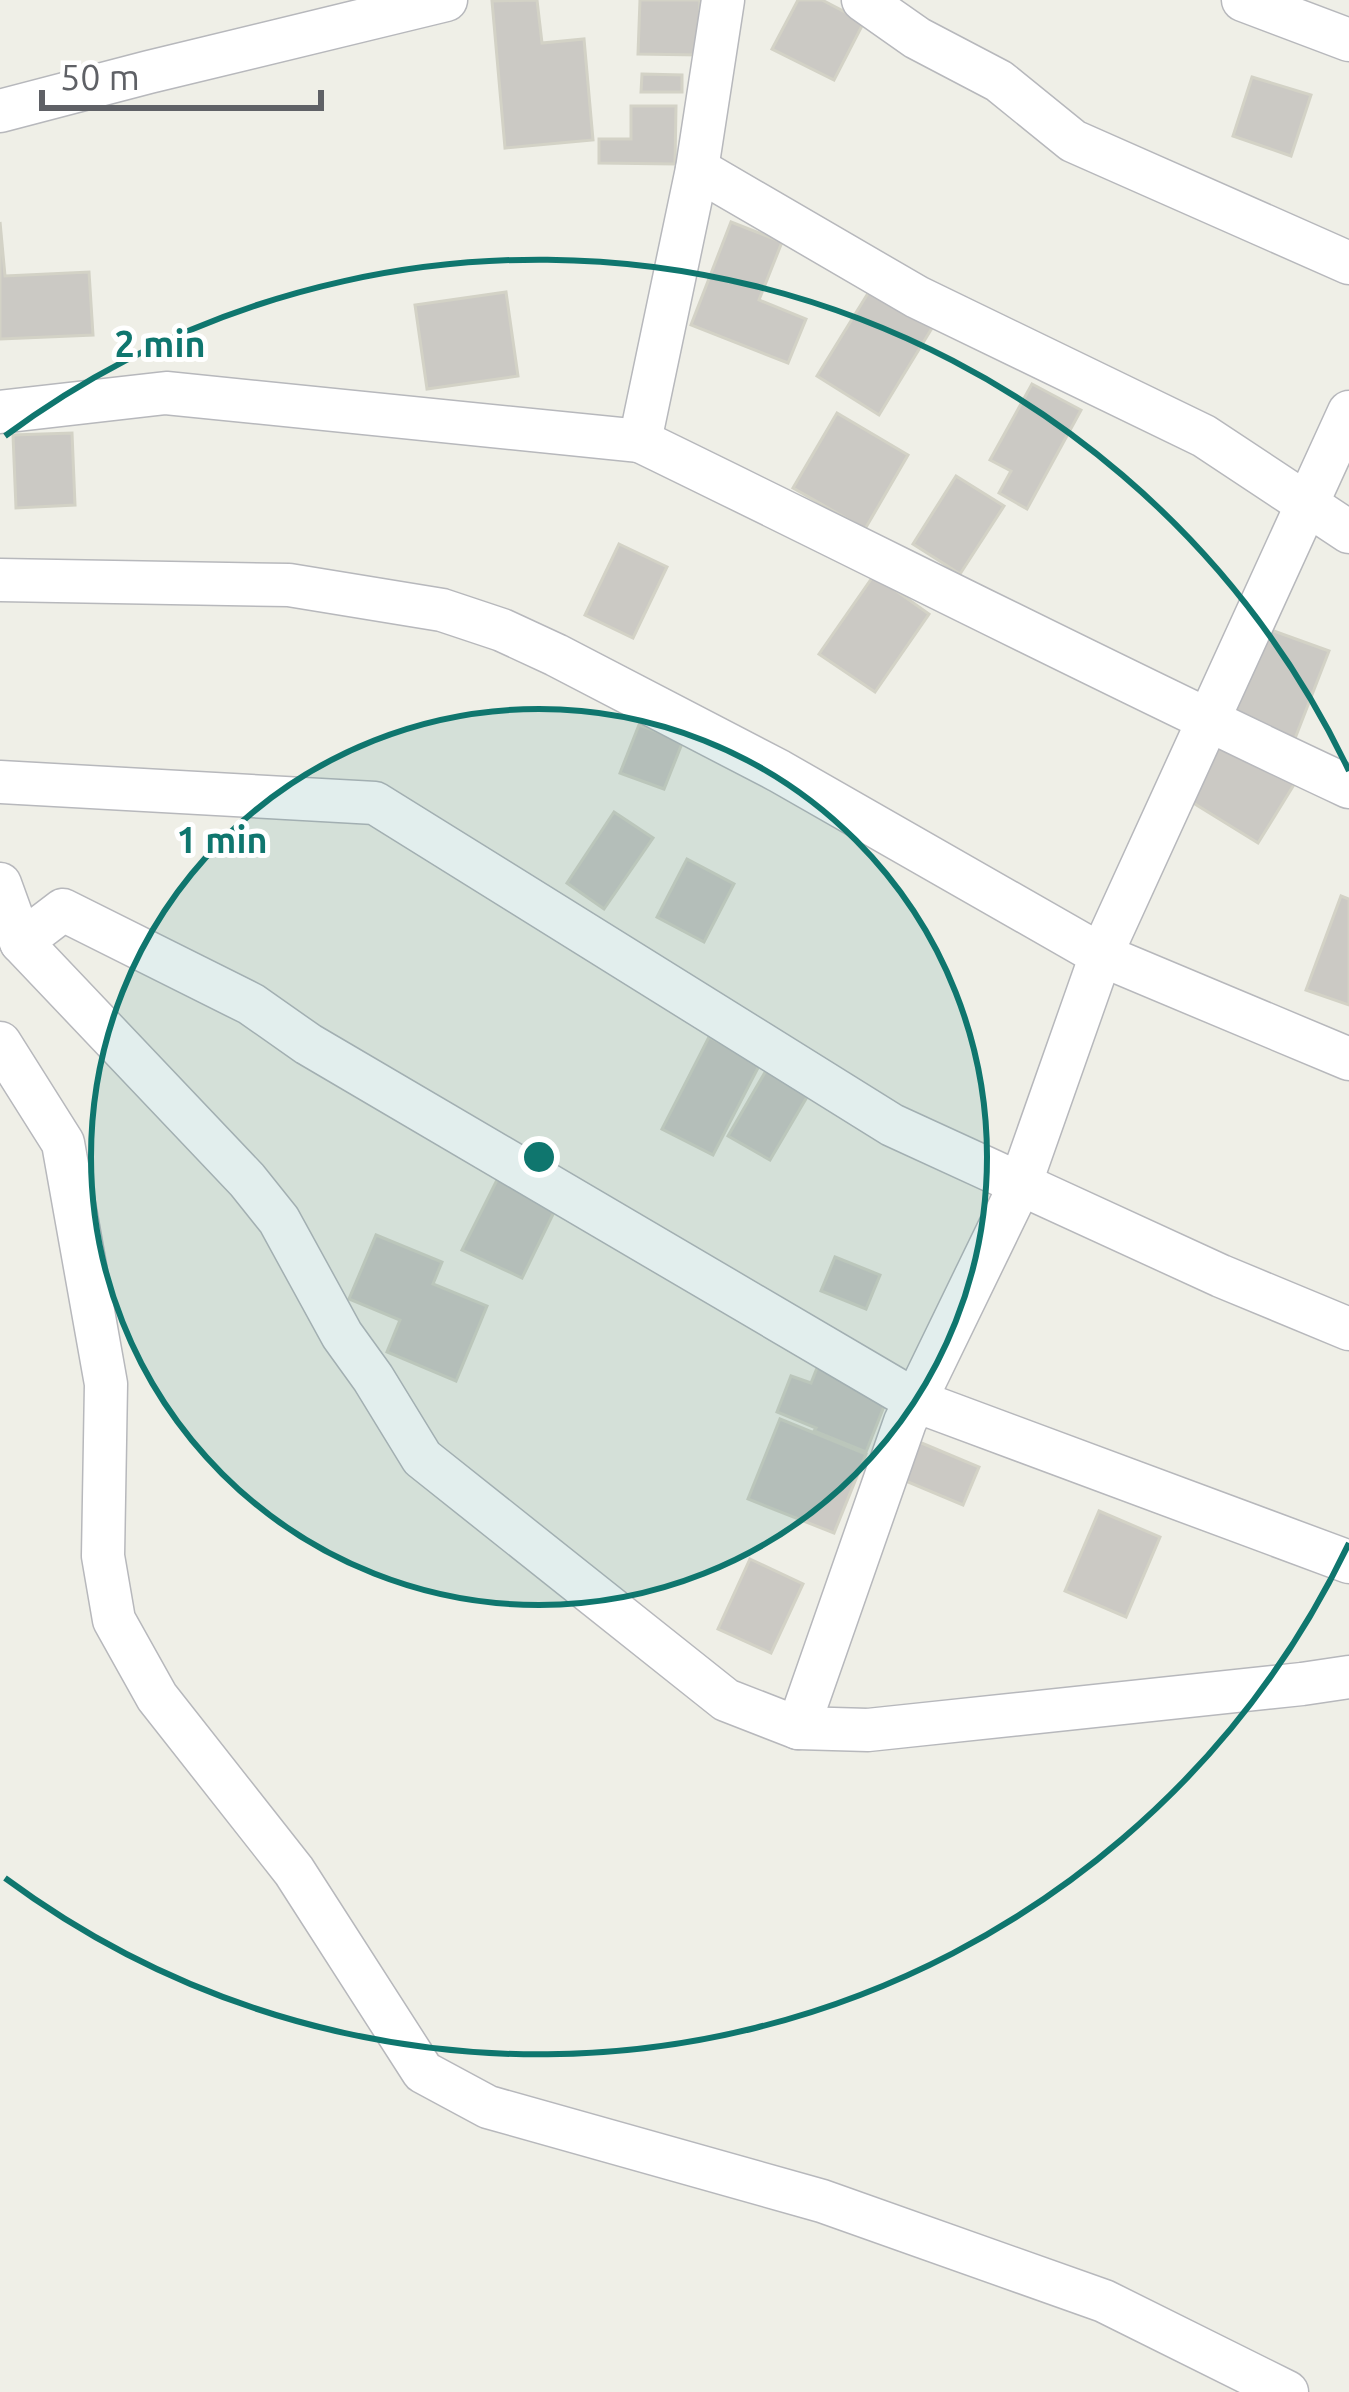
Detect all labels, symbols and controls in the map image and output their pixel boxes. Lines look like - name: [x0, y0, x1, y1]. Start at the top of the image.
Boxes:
- scale bar: [42, 36, 321, 110]
- text: 50 m: [60, 56, 140, 97]
- text: 2 min: [115, 323, 205, 364]
- text: 1 min: [177, 819, 267, 860]
- centre of rings: [518, 1136, 560, 1178]

